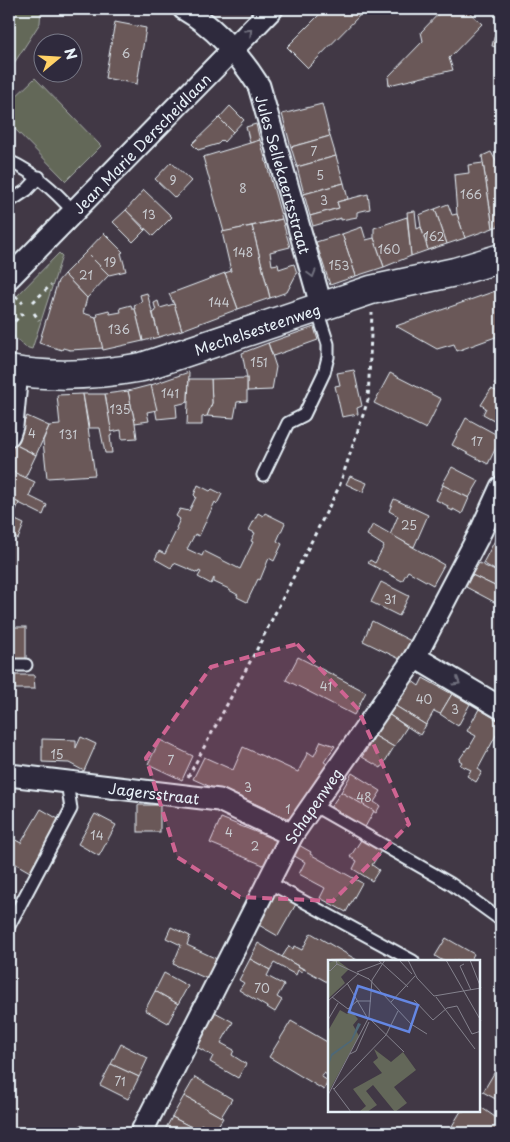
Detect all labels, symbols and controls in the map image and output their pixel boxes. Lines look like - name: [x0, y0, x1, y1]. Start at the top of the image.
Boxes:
- one-way arrow: [244, 29, 253, 38]
- north arrow: [32, 32, 82, 82]
- house number: 6: [122, 44, 130, 62]
- text: N: [59, 45, 83, 62]
- street label: Jean Marie Derscheidlaan: [67, 67, 215, 218]
- street label: Jules Sellekaertsstraat: [250, 92, 317, 256]
- house number: 7: [311, 142, 318, 160]
- house number: 5: [316, 166, 324, 184]
- house number: 9: [169, 171, 177, 189]
- house number: 8: [239, 179, 247, 197]
- house number: 166: [460, 185, 482, 203]
- house number: 3: [320, 191, 328, 209]
- house number: 13: [142, 205, 156, 223]
- house number: 162: [423, 227, 445, 245]
- house number: 160: [378, 240, 401, 258]
- house number: 148: [233, 243, 253, 261]
- house number: 19: [104, 253, 116, 271]
- house number: 153: [328, 256, 350, 274]
- house number: 21: [79, 266, 93, 284]
- one-way arrow: [307, 270, 317, 278]
- house number: 144: [208, 293, 230, 311]
- street label: Mechelsesteenweg: [191, 296, 323, 360]
- house number: 136: [108, 320, 130, 338]
- house number: 151: [250, 353, 268, 371]
- house number: 141: [161, 384, 179, 402]
- house number: 135: [110, 400, 130, 418]
- house number: 4: [28, 424, 36, 442]
- house number: 131: [59, 425, 77, 443]
- house number: 17: [471, 432, 483, 450]
- house number: 25: [401, 516, 417, 534]
- house number: 31: [384, 590, 396, 608]
- one-way arrow: [451, 675, 460, 685]
- house number: 41: [320, 677, 332, 695]
- house number: 40: [416, 690, 433, 708]
- house number: 3: [451, 700, 459, 718]
- house number: 15: [50, 745, 64, 763]
- house number: 7: [168, 751, 175, 769]
- street label: Schapenweg: [278, 763, 347, 847]
- street label: Jagersstraat: [107, 775, 201, 809]
- house number: 3: [244, 778, 252, 796]
- house number: 48: [356, 788, 372, 806]
- house number: 1: [285, 800, 291, 818]
- house number: 4: [225, 823, 233, 841]
- house number: 14: [90, 826, 104, 844]
- house number: 2: [251, 837, 259, 855]
- inset map: [328, 960, 480, 1112]
- house number: 70: [254, 979, 270, 997]
- house number: 71: [114, 1072, 126, 1090]

